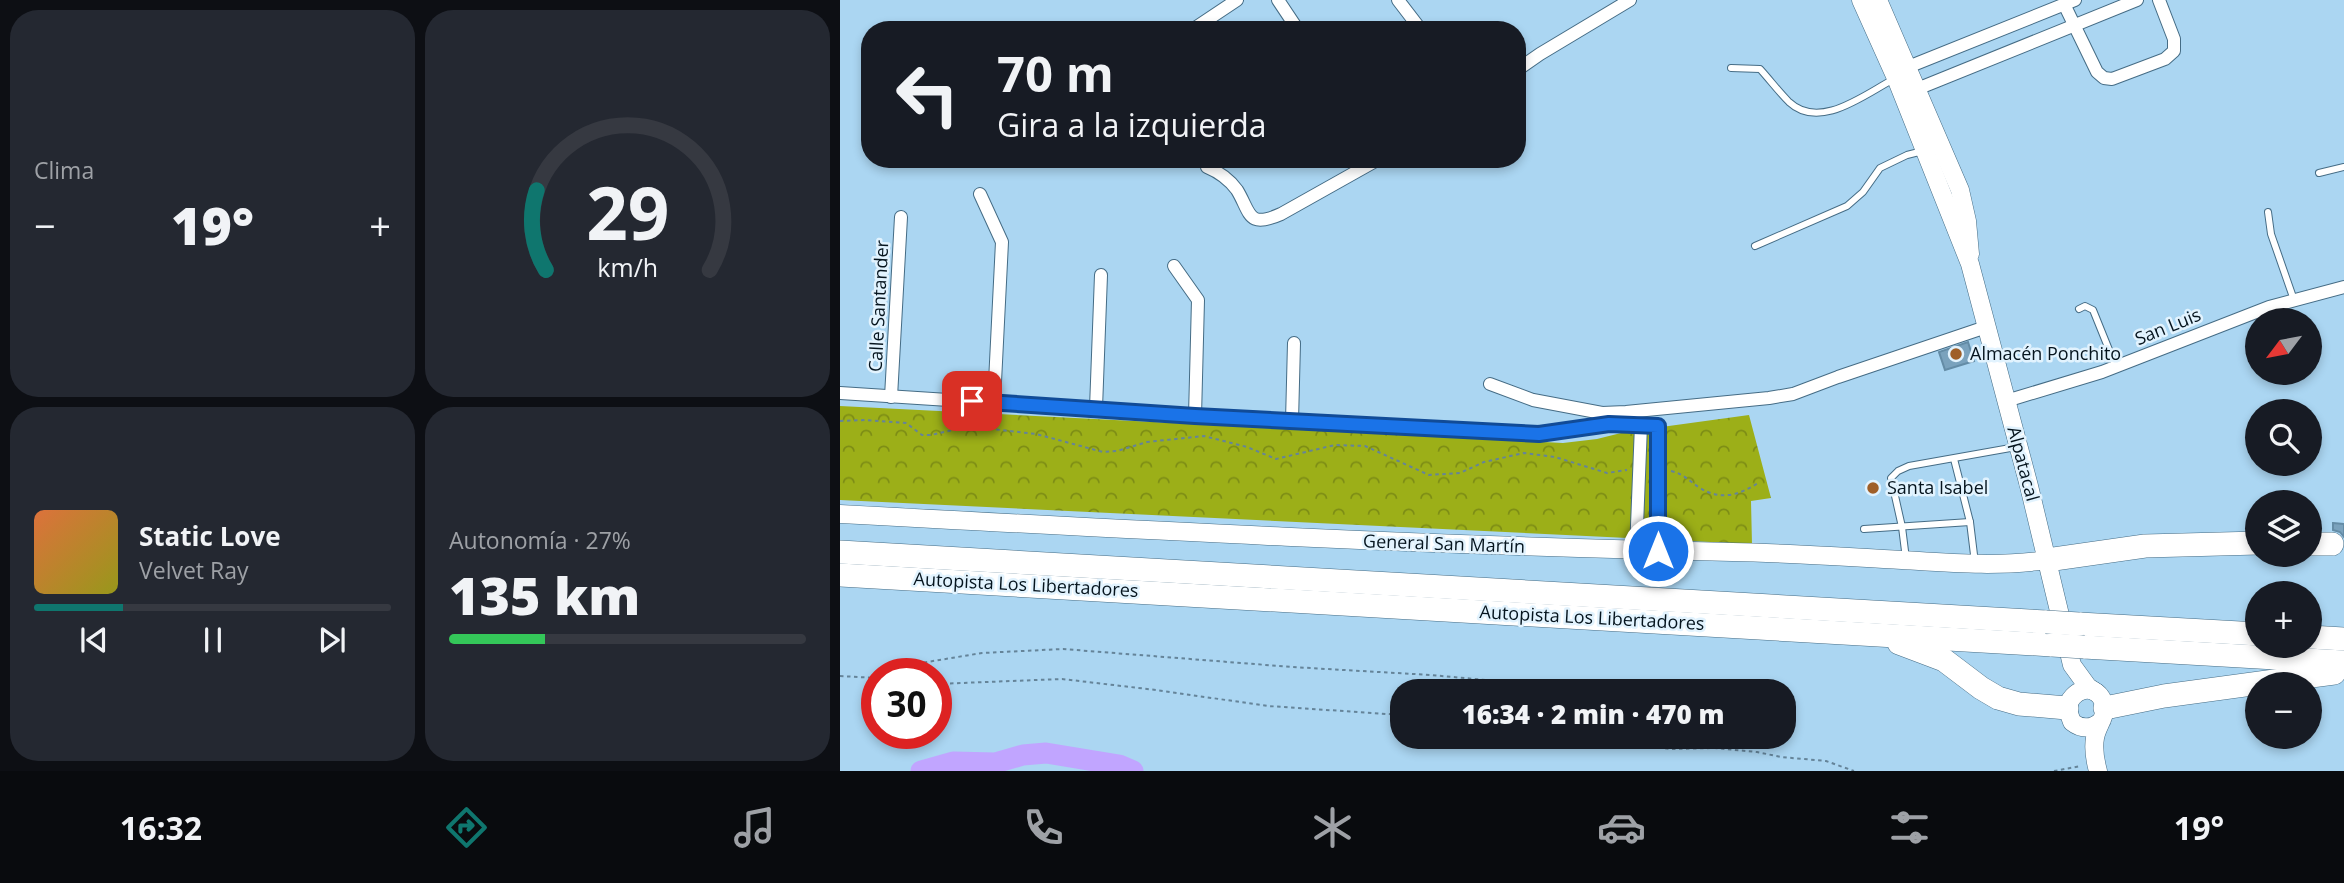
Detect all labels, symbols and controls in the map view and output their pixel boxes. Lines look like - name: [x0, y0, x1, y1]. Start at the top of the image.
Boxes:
- text: 70 m: [997, 40, 1114, 106]
- icon: left: [882, 49, 973, 140]
- text: Gira a la izquierda: [997, 103, 1267, 146]
- text: Clima: [34, 154, 94, 186]
- text: 29: [586, 162, 669, 261]
- text: 19°: [171, 189, 254, 260]
- text: −: [34, 199, 56, 251]
- text: +: [369, 199, 391, 251]
- street label: Calle Santander: [863, 239, 893, 373]
- text: km/h: [597, 249, 658, 283]
- street label: San Luis: [2131, 302, 2204, 350]
- north arrow: [2245, 308, 2322, 385]
- map controls: [2245, 308, 2322, 749]
- place label: Almacén Ponchito: [1970, 341, 2121, 365]
- marker: Almacén Ponchito: [1948, 346, 1964, 362]
- pin: [942, 371, 1002, 431]
- icon: arrive: [953, 382, 991, 420]
- button: search: [2245, 399, 2322, 476]
- street label: Alpatacal: [2002, 424, 2045, 504]
- place label: Santa Isabel: [1887, 475, 1988, 499]
- marker: Santa Isabel: [1865, 480, 1881, 496]
- button: layers: [2245, 490, 2322, 567]
- position arrow: [1621, 514, 1695, 588]
- text: Static Love: [139, 518, 281, 554]
- text: Autonomía · 27%: [449, 524, 631, 556]
- street label: General San Martín: [1363, 528, 1525, 558]
- text: Velvet Ray: [139, 554, 249, 586]
- text: 135 km: [449, 559, 640, 630]
- street label: Autopista Los Libertadores: [913, 566, 1139, 602]
- button: +: [2245, 581, 2322, 658]
- street label: Autopista Los Libertadores: [1479, 599, 1705, 635]
- icon: previous: [75, 621, 113, 659]
- icon: pause: [194, 621, 232, 659]
- icon: next: [313, 621, 351, 659]
- speed limit sign: 30: [861, 658, 952, 749]
- button: −: [2245, 672, 2322, 749]
- text: 16:34 · 2 min · 470 m: [1462, 696, 1724, 732]
- icon: directions: [442, 803, 491, 852]
- icon: music: [730, 803, 779, 852]
- icon: phone: [1019, 803, 1068, 852]
- icon: climate: [1308, 803, 1357, 852]
- icon: car: [1597, 803, 1646, 852]
- icon: filters: [1885, 803, 1934, 852]
- text: 16:32: [120, 806, 202, 849]
- text: 19°: [2174, 806, 2224, 849]

